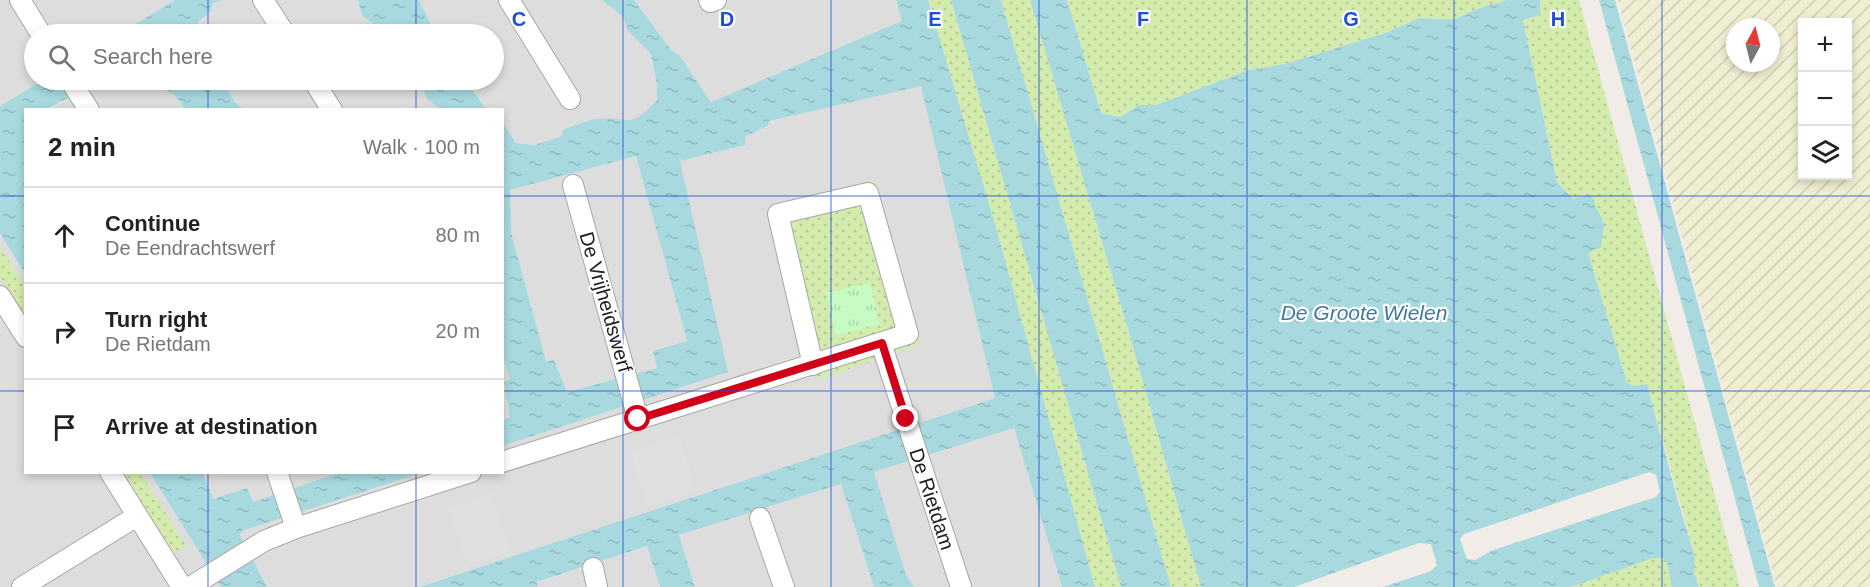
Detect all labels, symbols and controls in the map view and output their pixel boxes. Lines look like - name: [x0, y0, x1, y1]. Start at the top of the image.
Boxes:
- text: C: [512, 8, 526, 30]
- text: D: [720, 8, 734, 30]
- text: E: [928, 8, 942, 30]
- text: F: [1137, 8, 1149, 30]
- text: G: [1343, 8, 1359, 30]
- text: H: [1551, 8, 1565, 30]
- north arrow: [1726, 18, 1780, 72]
- map controls: [1798, 18, 1852, 180]
- button: +: [1798, 18, 1852, 72]
- search box: [24, 24, 504, 90]
- icon: search: [45, 41, 78, 74]
- text: Search here: [93, 44, 213, 69]
- button: −: [1798, 72, 1852, 126]
- button: layers: [1798, 126, 1852, 180]
- text: 2 min: [48, 132, 116, 162]
- text: Walk · 100 m: [363, 136, 480, 158]
- text: Continue: [105, 211, 200, 236]
- icon: ahead: [48, 219, 81, 252]
- text: 80 m: [436, 224, 480, 246]
- street label: De Vrijheidswerf: [575, 229, 637, 375]
- text: De Eendrachtswerf: [105, 237, 275, 259]
- water label: De Groote Wielen: [1281, 301, 1447, 324]
- text: Turn right: [105, 307, 207, 332]
- icon: right: [48, 315, 81, 348]
- text: 20 m: [436, 320, 480, 342]
- text: De Rietdam: [105, 333, 211, 355]
- route start: [624, 405, 650, 431]
- route end: [892, 405, 918, 431]
- icon: arrive: [48, 411, 81, 444]
- text: Arrive at destination: [105, 414, 318, 439]
- street label: De Rietdam: [905, 445, 959, 553]

